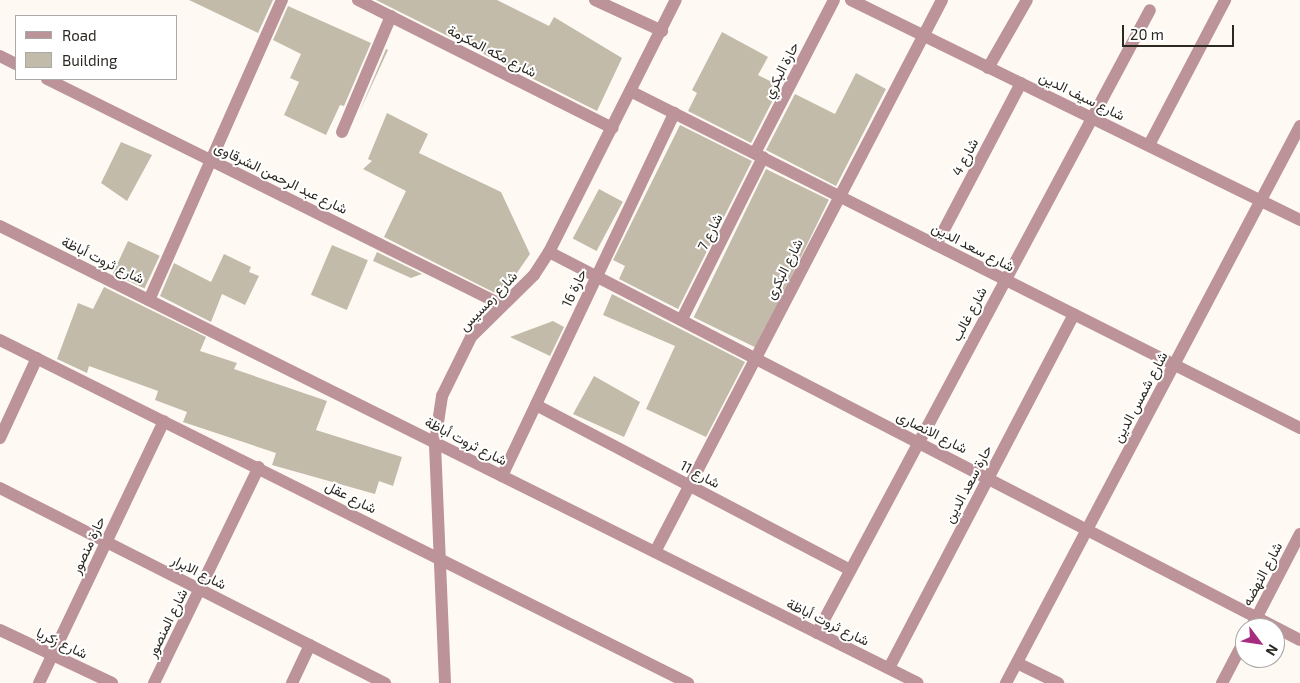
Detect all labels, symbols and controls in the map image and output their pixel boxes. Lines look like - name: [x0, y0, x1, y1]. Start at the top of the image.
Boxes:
- legend: [15, 15, 178, 80]
- scale bar: [1125, 15, 1238, 47]
- street label: شارع مكه المكرمة: [445, 21, 539, 81]
- text: 20 m: [1130, 25, 1164, 43]
- text: Road: [62, 26, 97, 44]
- street label: حارة البكري: [760, 39, 802, 101]
- text: Building: [62, 51, 117, 69]
- street label: شارع سيف الدين: [1036, 68, 1128, 124]
- street label: شارع 4: [948, 135, 982, 179]
- street label: شارع عبد الرحمن الشرقاوى: [212, 138, 350, 218]
- street label: شارع 7: [694, 211, 726, 253]
- street label: شارع سعد الدين: [929, 219, 1017, 275]
- street label: شارع ثروت أباظة: [59, 233, 147, 287]
- street label: شارع البكرى: [762, 236, 806, 302]
- street label: حارة 16: [558, 266, 590, 310]
- street label: شارع رمسيس: [455, 268, 521, 334]
- street label: شارع غالب: [948, 284, 990, 344]
- street label: شارع شمس الدين: [1109, 349, 1171, 445]
- street label: شارع الانصارى: [894, 407, 970, 457]
- street label: شارع ثروت أباظة: [422, 413, 510, 469]
- street label: حارة سعد الدين: [940, 442, 996, 526]
- street label: شارع 11: [677, 457, 723, 491]
- street label: شارع عقل: [323, 477, 379, 517]
- street label: حارة منصور: [67, 514, 109, 576]
- street label: شارع النهضه: [1238, 539, 1286, 609]
- street label: شارع الابرار: [169, 551, 229, 593]
- street label: شارع المنصور: [143, 586, 191, 660]
- street label: شارع ثروت أباظة: [784, 595, 872, 649]
- north arrow: [1235, 618, 1285, 668]
- street label: شارع زكريا: [34, 624, 90, 662]
- text: N: [1263, 642, 1282, 659]

